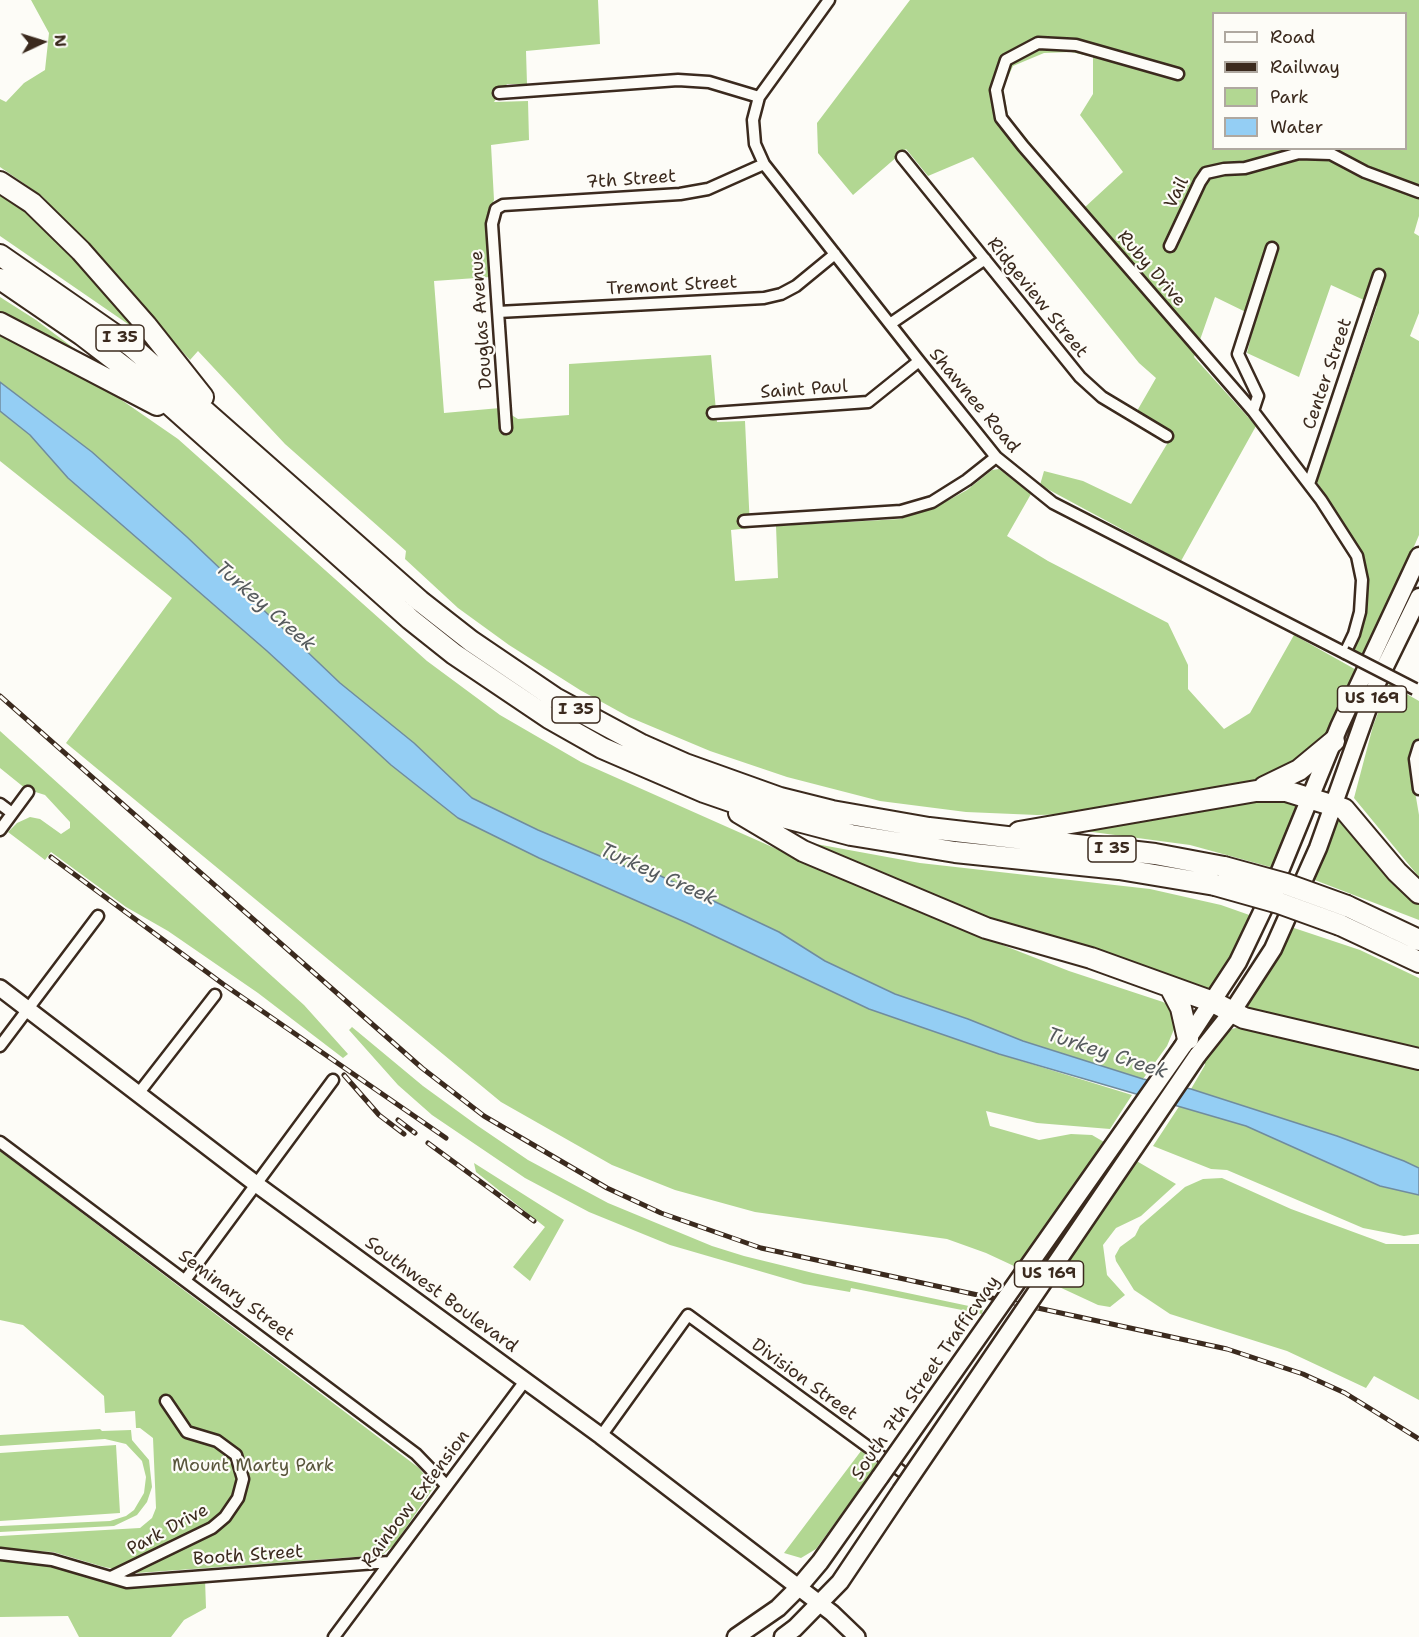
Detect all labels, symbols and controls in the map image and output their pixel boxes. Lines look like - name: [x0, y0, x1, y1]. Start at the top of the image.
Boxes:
- north arrow: [12, 12, 72, 72]
- legend: [1212, 12, 1407, 150]
- text: Road: [1270, 25, 1315, 49]
- text: N: [50, 34, 71, 48]
- text: Railway: [1270, 55, 1340, 79]
- text: Park: [1270, 85, 1309, 109]
- text: Water: [1270, 115, 1323, 139]
- street label: 7th Street: [585, 166, 677, 194]
- street label: Vail: [1160, 174, 1194, 212]
- street label: Ruby Drive: [1112, 227, 1190, 311]
- street label: Ridgeview Street: [982, 234, 1092, 362]
- street label: Douglas Avenue: [466, 250, 498, 390]
- street label: Tremont Street: [606, 272, 738, 300]
- street label: Center Street: [1299, 316, 1357, 432]
- road number: I 35: [96, 325, 144, 351]
- street label: Shawnee Road: [924, 344, 1024, 458]
- street label: Saint Paul: [760, 376, 848, 404]
- water label: Turkey Creek: [210, 557, 320, 657]
- road number: US 169: [1338, 686, 1406, 712]
- road number: I 35: [552, 697, 600, 723]
- road number: I 35: [1088, 836, 1136, 862]
- water label: Turkey Creek: [596, 839, 720, 911]
- water label: Turkey Creek: [1044, 1023, 1170, 1085]
- street label: Southwest Boulevard: [360, 1232, 522, 1358]
- street label: Seminary Street: [174, 1245, 298, 1347]
- road number: US 169: [1014, 1261, 1084, 1287]
- street label: South 7th Street Trafficway: [847, 1272, 1005, 1484]
- street label: Division Street: [747, 1334, 861, 1426]
- street label: Rainbow Extension: [357, 1426, 475, 1572]
- park label: Mount Marty Park: [172, 1455, 334, 1477]
- street label: Park Drive: [124, 1500, 212, 1560]
- street label: Booth Street: [192, 1541, 304, 1571]

